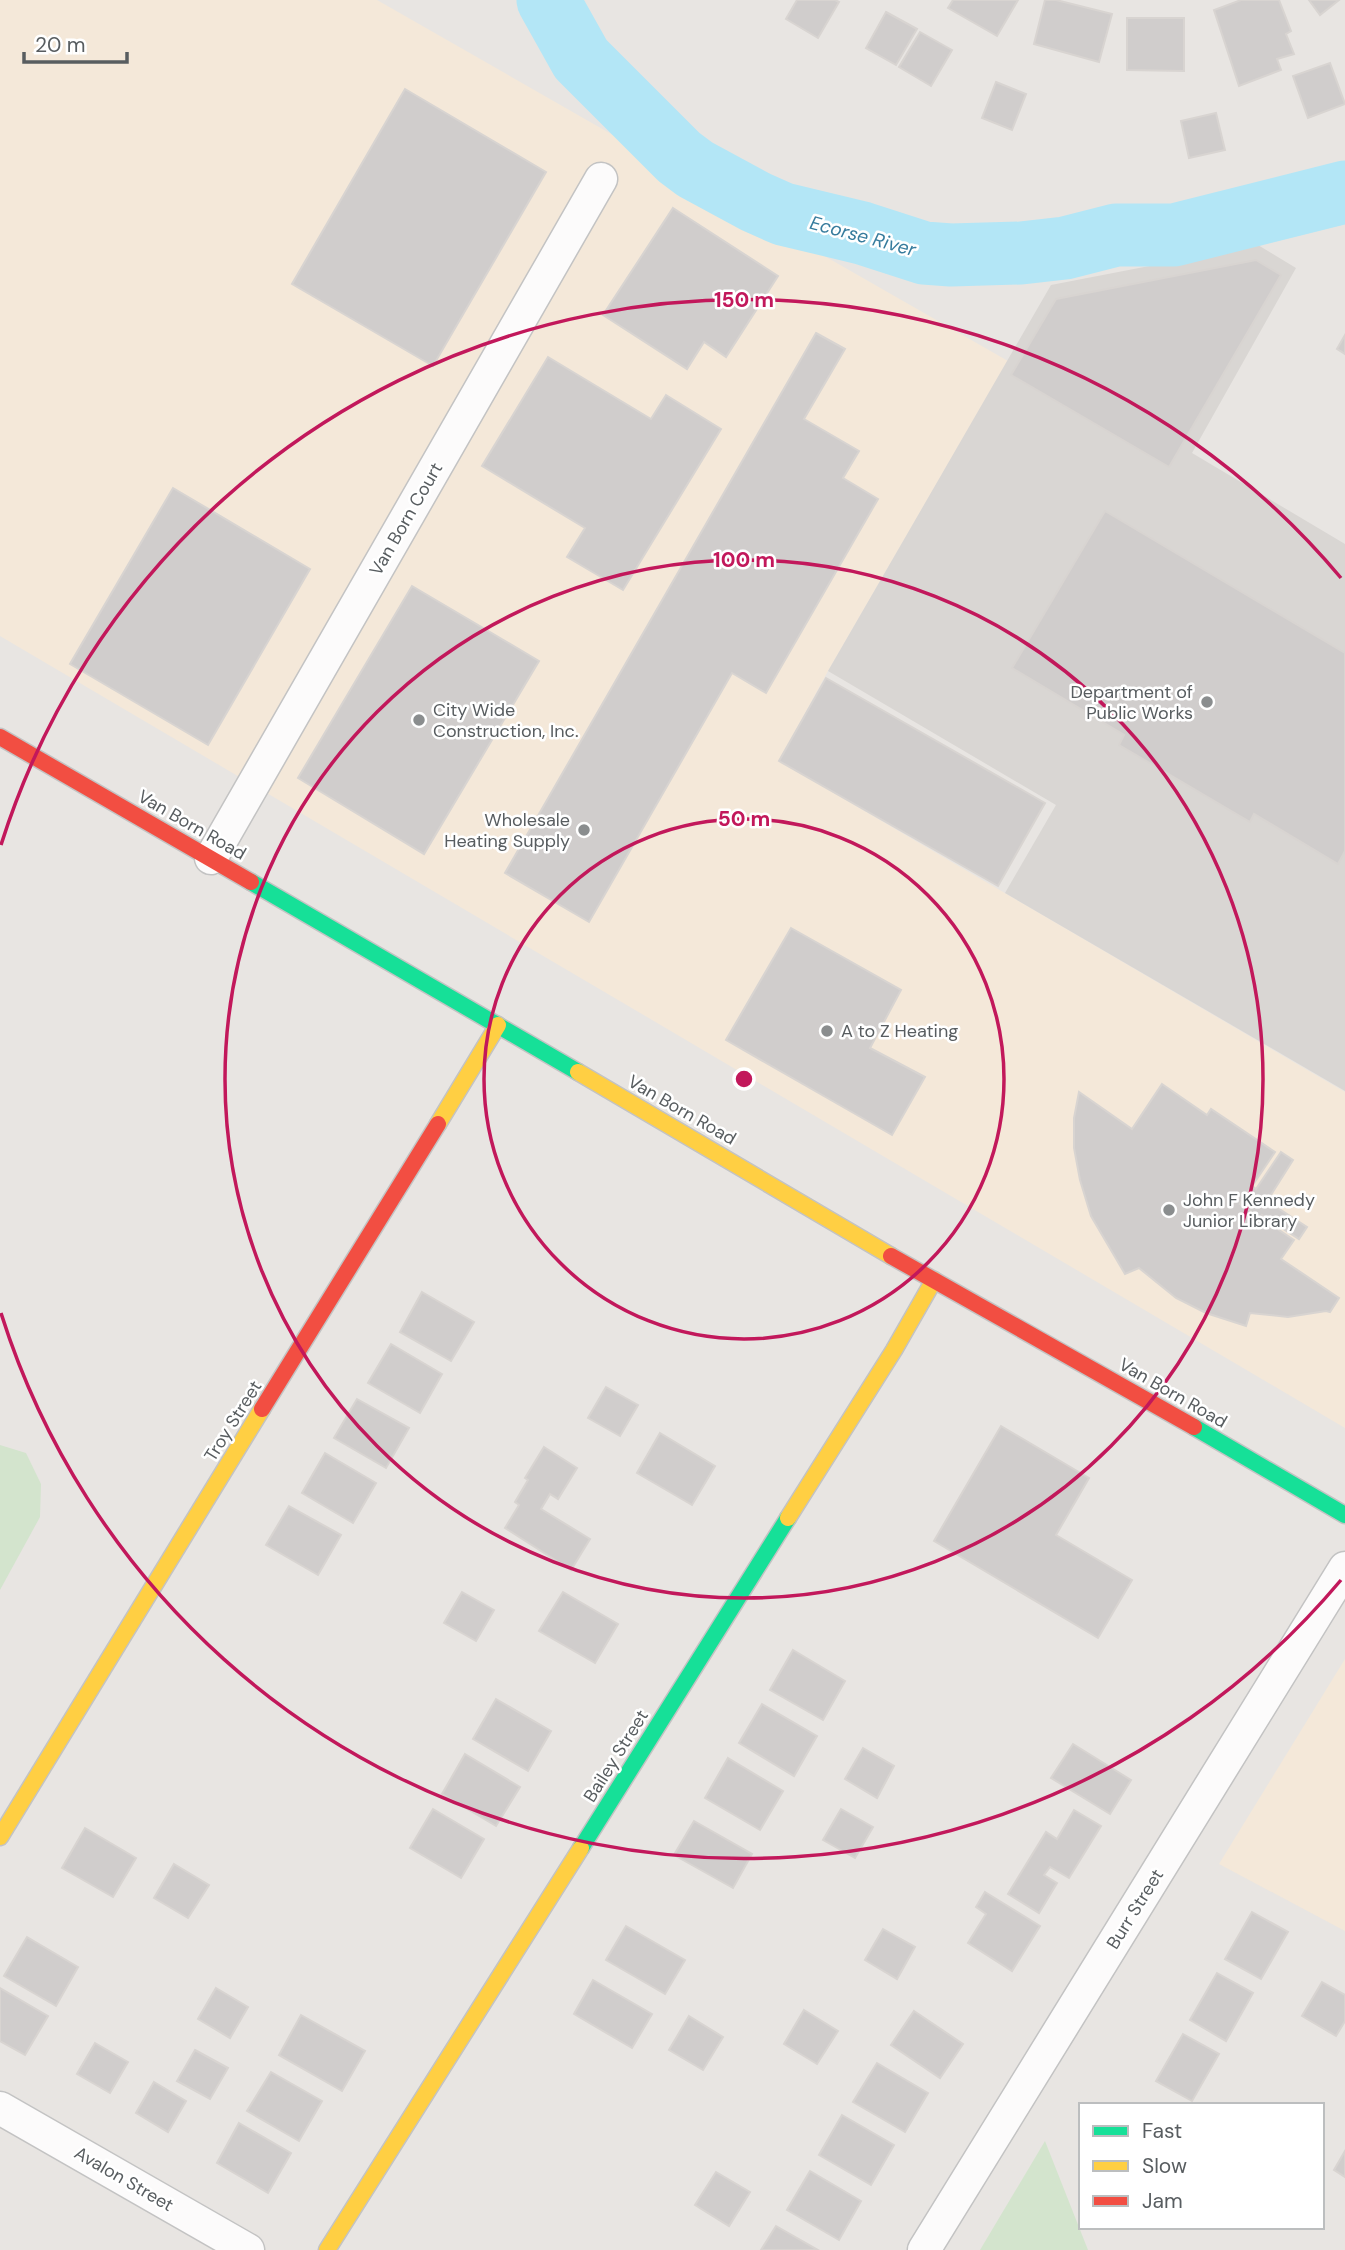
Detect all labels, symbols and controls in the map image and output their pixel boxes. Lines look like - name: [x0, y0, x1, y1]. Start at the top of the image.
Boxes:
- scale bar: [24, 21, 128, 65]
- text: 20 m: [35, 31, 86, 59]
- water label: Ecorse River: [807, 210, 920, 262]
- text: 150 m: [714, 286, 774, 314]
- street label: Van Born Court: [364, 458, 448, 580]
- text: 100 m: [713, 546, 775, 574]
- place label: Department of Public Works: [1070, 680, 1193, 725]
- marker: Department of Public Works: [1199, 694, 1215, 710]
- place label: City Wide Construction, Inc.: [433, 698, 578, 743]
- marker: City Wide Construction, Inc.: [411, 712, 427, 728]
- street label: Van Born Road: [134, 784, 250, 866]
- text: 50 m: [718, 805, 770, 833]
- place label: Wholesale Heating Supply: [444, 808, 570, 853]
- marker: Wholesale Heating Supply: [576, 822, 592, 838]
- place label: A to Z Heating: [841, 1019, 958, 1043]
- marker: A to Z Heating: [819, 1023, 835, 1039]
- centre of rings: [732, 1067, 756, 1091]
- street label: Van Born Road: [624, 1069, 740, 1151]
- place label: John F Kennedy Junior Library: [1183, 1188, 1315, 1233]
- marker: John F Kennedy Junior Library: [1161, 1202, 1177, 1218]
- street label: Van Born Road: [1115, 1352, 1231, 1434]
- street label: Troy Street: [199, 1376, 267, 1466]
- street label: Bailey Street: [578, 1705, 654, 1807]
- street label: Burr Street: [1101, 1864, 1169, 1954]
- legend: [1079, 2103, 1324, 2229]
- text: Fast: [1142, 2117, 1182, 2145]
- street label: Avalon Street: [70, 2141, 178, 2217]
- text: Slow: [1142, 2152, 1187, 2180]
- text: Jam: [1142, 2187, 1183, 2215]

